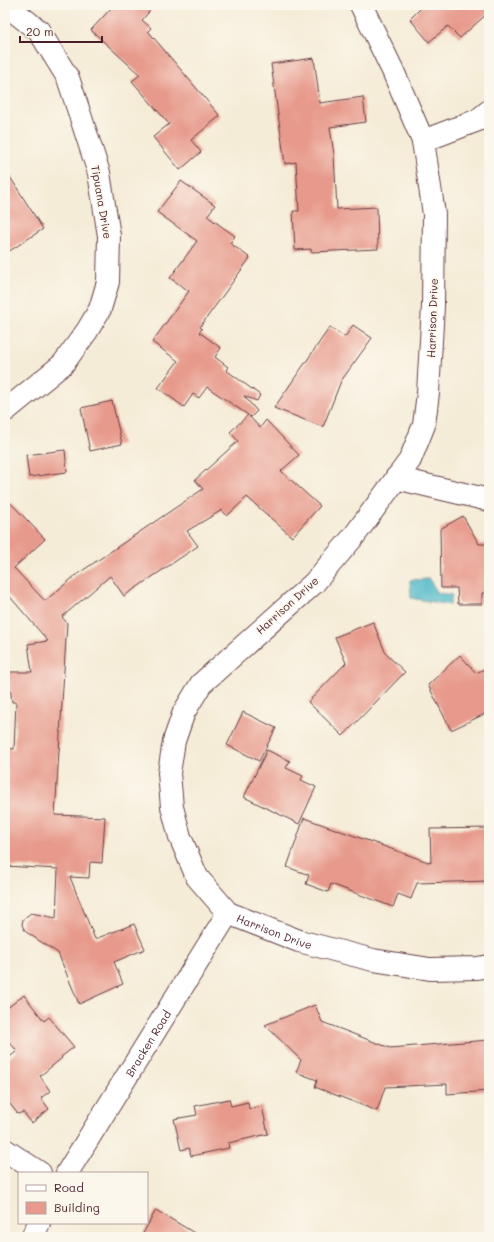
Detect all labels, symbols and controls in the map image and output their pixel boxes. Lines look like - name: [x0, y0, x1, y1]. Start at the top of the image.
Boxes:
- scale bar: [20, 18, 102, 44]
- text: 20 m: [26, 23, 54, 39]
- street label: Tipuana Drive: [88, 164, 116, 240]
- street label: Harrison Drive: [423, 278, 441, 358]
- street label: Harrison Drive: [252, 573, 322, 637]
- street label: Harrison Drive: [235, 910, 314, 952]
- street label: Bracken Road: [121, 1007, 174, 1079]
- legend: [18, 1172, 148, 1224]
- text: Road: [54, 1179, 84, 1195]
- text: Building: [54, 1199, 100, 1215]

